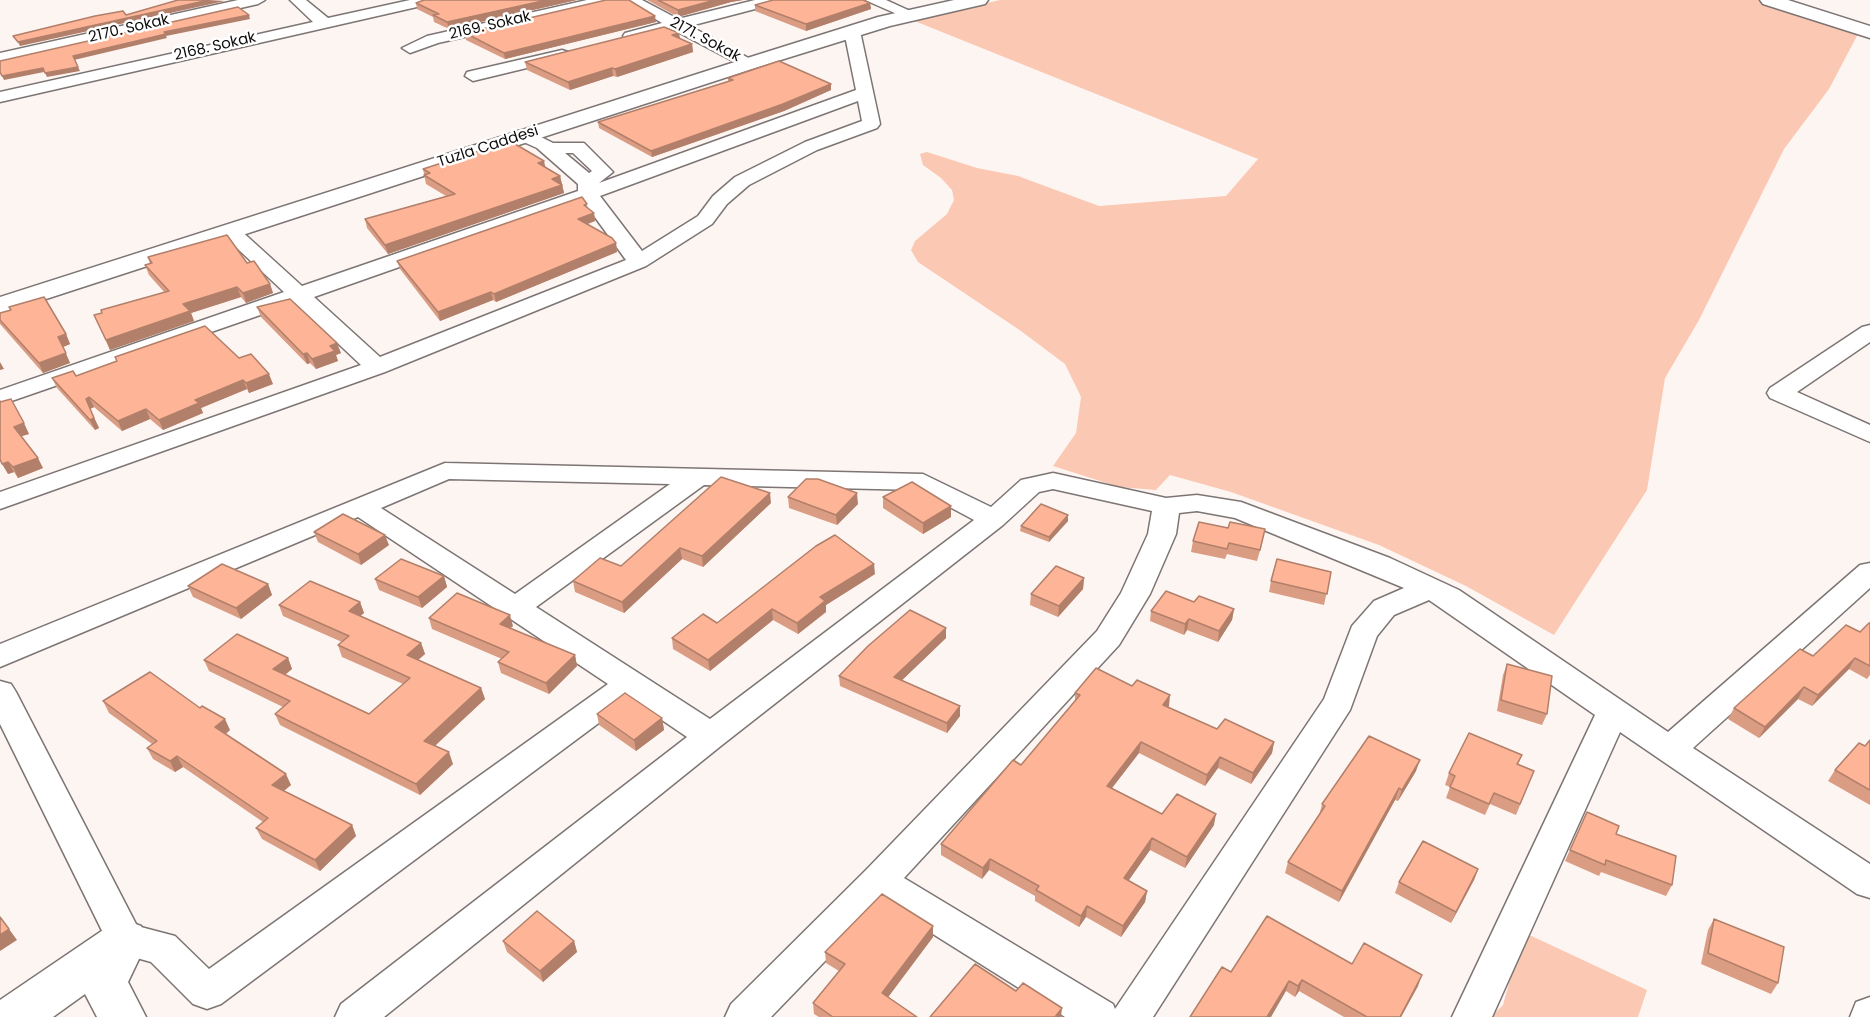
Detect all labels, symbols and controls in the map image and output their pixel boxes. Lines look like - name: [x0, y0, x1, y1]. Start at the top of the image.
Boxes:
- street label: 2169. Sokak: [447, 8, 533, 44]
- street label: 2170. Sokak: [87, 11, 171, 47]
- street label: 2171. Sokak: [667, 14, 743, 66]
- street label: 2168. Sokak: [172, 29, 258, 65]
- street label: Tuzla Caddesi: [435, 122, 541, 172]

